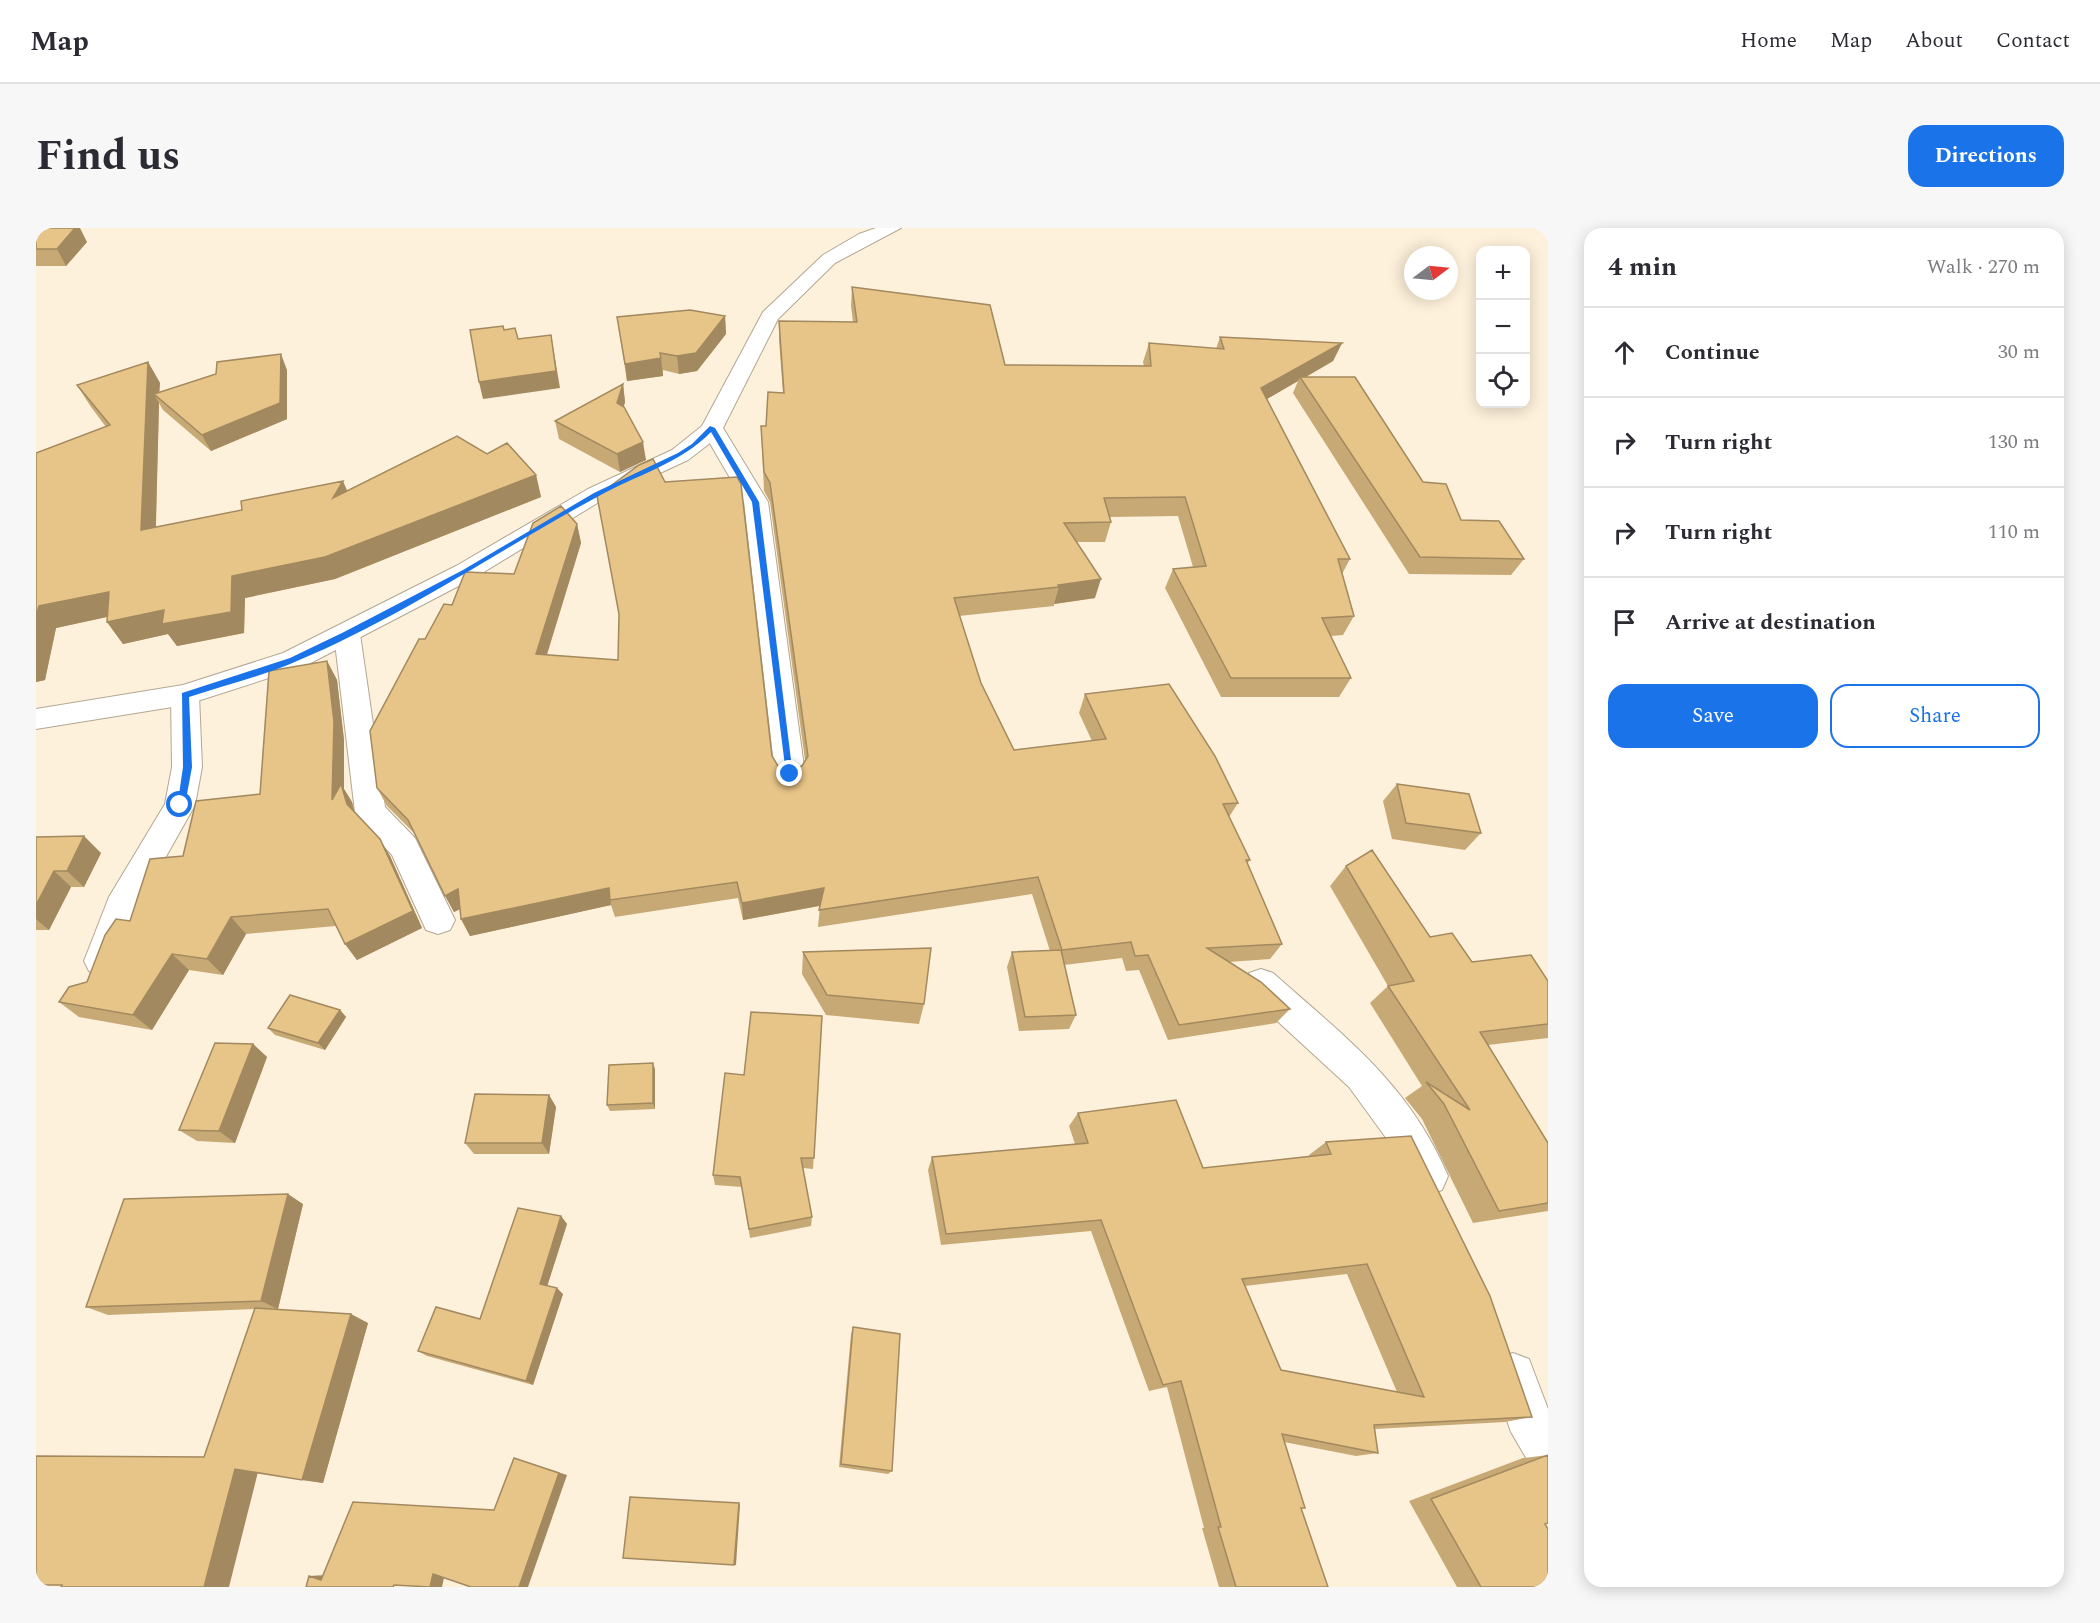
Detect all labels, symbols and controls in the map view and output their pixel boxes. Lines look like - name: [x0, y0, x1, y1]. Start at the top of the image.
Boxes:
- text: Map: [30, 20, 89, 63]
- text: Home: [1740, 25, 1797, 57]
- text: Map: [1830, 25, 1872, 57]
- text: About: [1905, 25, 1963, 57]
- text: Contact: [1996, 25, 2070, 57]
- text: Find us: [36, 125, 180, 188]
- button: Directions: [1908, 125, 2064, 187]
- north arrow: [1404, 246, 1458, 300]
- map controls: [1476, 246, 1530, 408]
- button: +: [1476, 246, 1530, 300]
- text: 4 min: [1608, 247, 1677, 287]
- text: Walk · 270 m: [1927, 252, 2040, 282]
- button: −: [1476, 300, 1530, 354]
- icon: ahead: [1608, 336, 1641, 369]
- text: Continue: [1665, 336, 1760, 369]
- text: 30 m: [1998, 337, 2040, 367]
- button: locate: [1476, 354, 1530, 408]
- icon: right: [1608, 426, 1641, 459]
- text: Turn right: [1665, 426, 1772, 459]
- text: 130 m: [1988, 427, 2040, 457]
- icon: right: [1608, 516, 1641, 549]
- text: Turn right: [1665, 516, 1772, 549]
- text: 110 m: [1988, 517, 2040, 547]
- icon: arrive: [1608, 606, 1641, 639]
- text: Arrive at destination: [1665, 606, 1876, 639]
- button: Save: [1608, 684, 1818, 748]
- button: Share: [1830, 684, 2040, 748]
- route end: [776, 760, 802, 786]
- route start: [166, 791, 192, 817]

